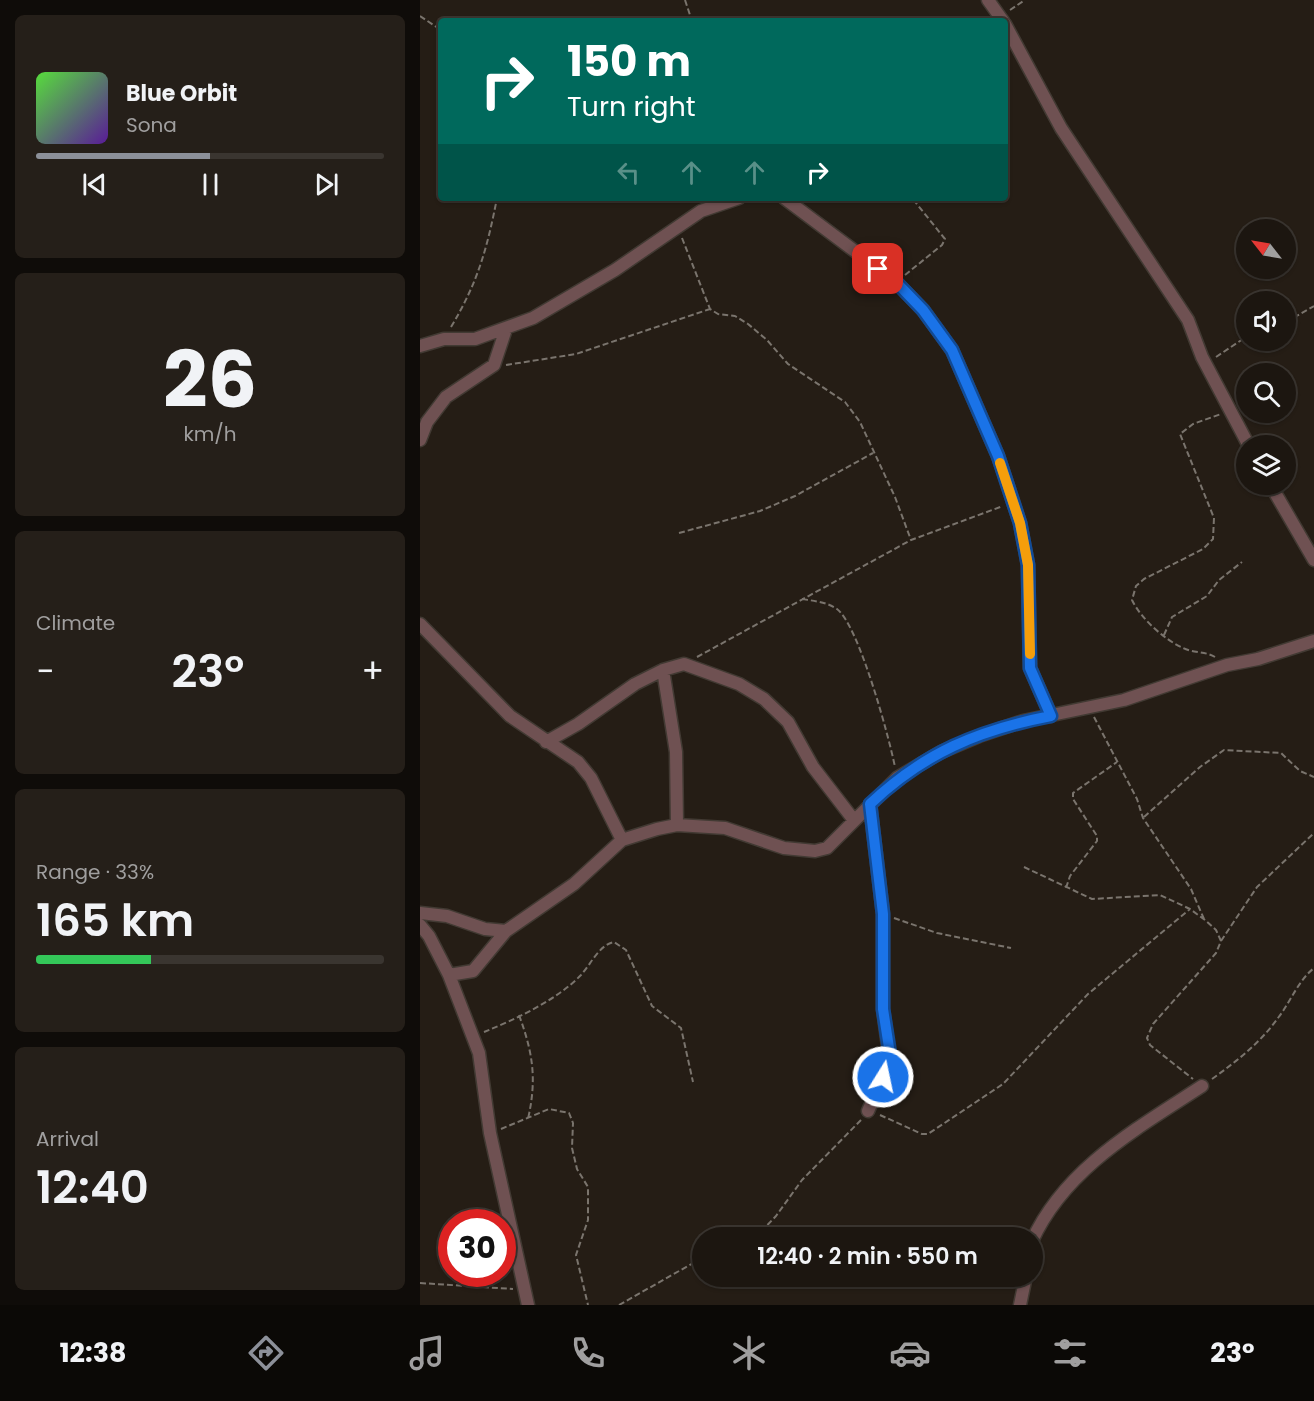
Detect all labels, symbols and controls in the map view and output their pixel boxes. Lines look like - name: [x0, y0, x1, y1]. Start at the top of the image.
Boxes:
- text: 150 m: [567, 32, 691, 91]
- icon: right: [468, 42, 546, 120]
- text: Blue Orbit: [126, 78, 237, 109]
- text: Turn right: [567, 88, 696, 125]
- text: Sona: [126, 111, 177, 139]
- icon: left: [612, 156, 645, 189]
- icon: ahead: [675, 156, 708, 189]
- icon: ahead: [738, 156, 771, 189]
- icon: right: [801, 156, 834, 189]
- icon: previous: [78, 168, 111, 201]
- icon: pause: [194, 168, 227, 201]
- icon: next: [310, 168, 343, 201]
- north arrow: [1236, 219, 1296, 279]
- map controls: [1236, 219, 1296, 495]
- pin: [852, 243, 903, 294]
- icon: arrive: [861, 252, 894, 285]
- button: sound: [1236, 291, 1296, 351]
- text: 26: [163, 325, 257, 434]
- button: search: [1236, 363, 1296, 423]
- text: km/h: [183, 420, 237, 448]
- button: layers: [1236, 435, 1296, 495]
- text: Climate: [36, 609, 115, 637]
- text: 23°: [171, 640, 244, 703]
- text: −: [36, 648, 54, 695]
- text: +: [361, 648, 384, 695]
- text: Range · 33%: [36, 858, 154, 886]
- text: 165 km: [36, 889, 194, 952]
- position arrow: [851, 1045, 915, 1109]
- text: Arrival: [36, 1125, 99, 1153]
- text: 12:40: [36, 1156, 149, 1219]
- speed limit sign: 30: [438, 1209, 516, 1287]
- text: 12:40 · 2 min · 550 m: [757, 1241, 978, 1272]
- icon: directions: [245, 1332, 287, 1374]
- icon: music: [406, 1332, 448, 1374]
- icon: phone: [567, 1332, 609, 1374]
- icon: climate: [728, 1332, 770, 1374]
- icon: car: [889, 1332, 931, 1374]
- icon: filters: [1049, 1332, 1091, 1374]
- text: 12:38: [59, 1334, 126, 1371]
- text: 23°: [1210, 1334, 1255, 1371]

